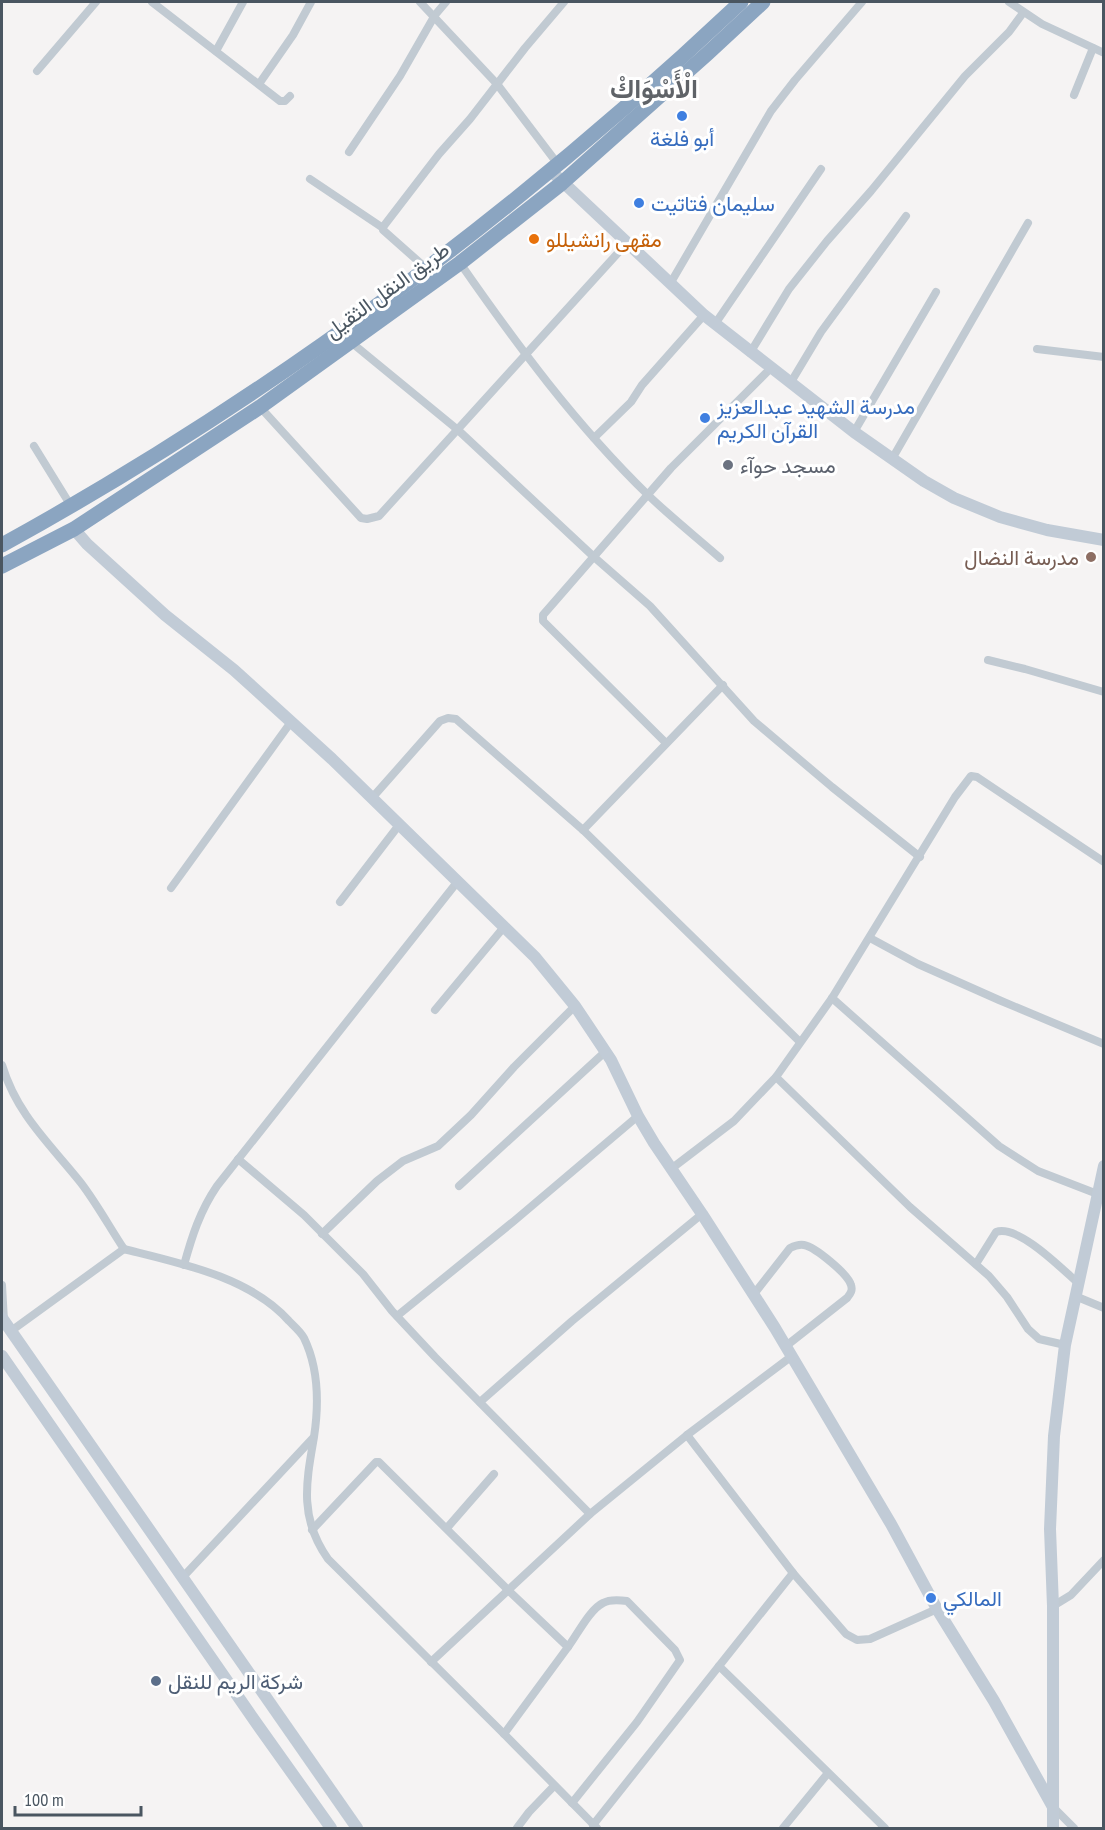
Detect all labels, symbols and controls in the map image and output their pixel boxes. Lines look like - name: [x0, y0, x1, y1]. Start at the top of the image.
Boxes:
- district label: الْأَسْوَاكْ: [610, 69, 698, 106]
- marker: أبو فلغة: [675, 109, 689, 123]
- place label: أبو فلغة: [650, 125, 714, 152]
- place label: سليمان فتاتيت: [651, 190, 775, 217]
- marker: سليمان فتاتيت: [632, 196, 646, 210]
- place label: مقهى رانشيللو: [546, 226, 662, 253]
- marker: مقهى رانشيللو: [527, 232, 541, 246]
- street label: طريق النقل الثقيل: [319, 236, 455, 344]
- place label: مدرسة الشهيد عبدالعزيز القرآن الكريم: [716, 393, 915, 445]
- marker: مدرسة الشهيد عبدالعزيز القرآن الكريم: [698, 411, 712, 425]
- place label: مسجد حوآء: [740, 452, 836, 479]
- marker: مسجد حوآء: [721, 458, 735, 472]
- place label: مدرسة النضال: [964, 544, 1079, 571]
- marker: مدرسة النضال: [1084, 550, 1098, 564]
- place label: المالكي: [943, 1585, 1002, 1616]
- marker: المالكي: [924, 1591, 938, 1605]
- place label: شركة الريم للنقل: [168, 1668, 303, 1696]
- marker: شركة الريم للنقل: [149, 1674, 163, 1688]
- scale bar: [15, 1779, 141, 1817]
- text: 100 m: [24, 1788, 64, 1811]

